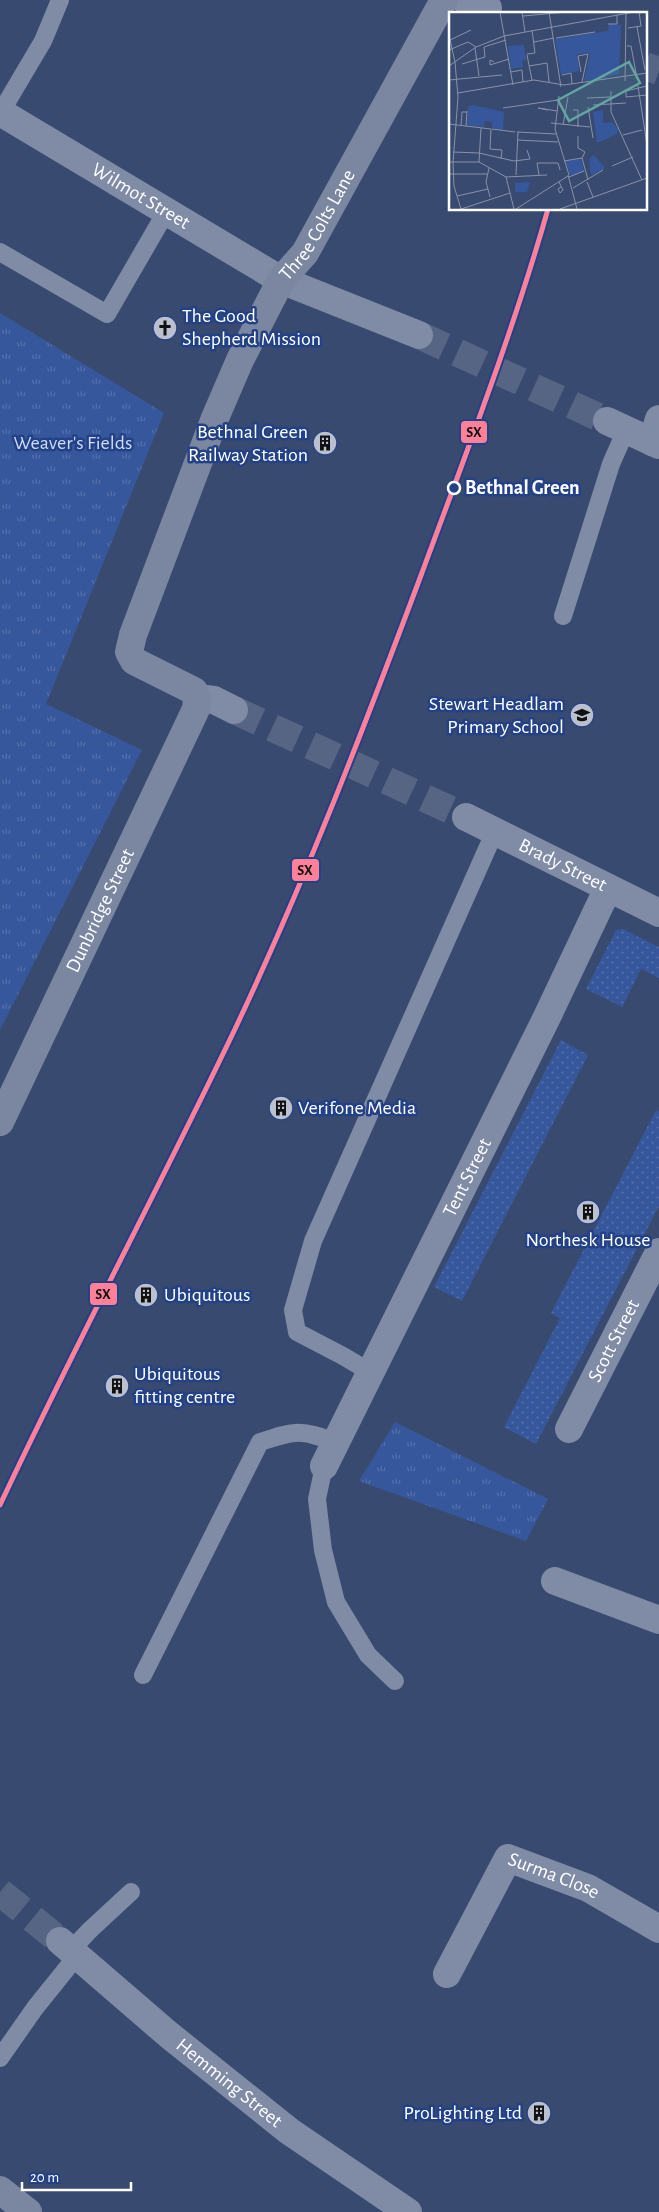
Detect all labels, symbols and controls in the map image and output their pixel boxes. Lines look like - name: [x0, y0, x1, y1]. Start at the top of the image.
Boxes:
- inset map: [449, 12, 646, 210]
- street label: Wilmot Street: [88, 159, 194, 233]
- street label: Three Colts Lane: [275, 166, 359, 284]
- place label: The Good Shepherd Mission: [182, 306, 321, 349]
- church icon: The Good Shepherd Mission: [152, 315, 178, 341]
- line badge: SX: [460, 420, 488, 444]
- place label: Bethnal Green Railway Station: [188, 422, 308, 465]
- text: SX: [466, 426, 482, 440]
- building icon: Bethnal Green Railway Station: [312, 430, 338, 456]
- park label: Weaver's Fields: [14, 433, 132, 453]
- place label: Bethnal Green: [465, 478, 580, 498]
- marker: Bethnal Green: [447, 481, 461, 495]
- place label: Stewart Headlam Primary School: [429, 694, 564, 737]
- school or university icon: Stewart Headlam Primary School: [569, 702, 595, 728]
- street label: Brady Street: [516, 835, 610, 896]
- street label: Dunbridge Street: [62, 845, 138, 976]
- line badge: SX: [291, 858, 320, 882]
- text: SX: [297, 864, 313, 878]
- building icon: Verifone Media: [268, 1095, 294, 1121]
- place label: Verifone Media: [298, 1098, 416, 1118]
- street label: Tent Street: [439, 1135, 495, 1220]
- building icon: Northesk House: [575, 1199, 601, 1225]
- place label: Northesk House: [525, 1230, 651, 1250]
- line badge: SX: [89, 1282, 118, 1306]
- building icon: Ubiquitous: [133, 1282, 159, 1308]
- place label: Ubiquitous: [164, 1285, 250, 1305]
- text: SX: [95, 1288, 111, 1302]
- street label: Scott Street: [585, 1296, 643, 1385]
- place label: Ubiquitous fitting centre: [134, 1364, 235, 1407]
- building icon: Ubiquitous fitting centre: [104, 1373, 130, 1399]
- street label: Surma Close: [505, 1849, 603, 1902]
- street label: Hemming Street: [172, 2035, 287, 2132]
- building icon: ProLighting Ltd: [526, 2100, 552, 2126]
- place label: ProLighting Ltd: [403, 2103, 522, 2123]
- scale bar: [22, 2160, 131, 2192]
- text: 20 m: [30, 2170, 59, 2185]

